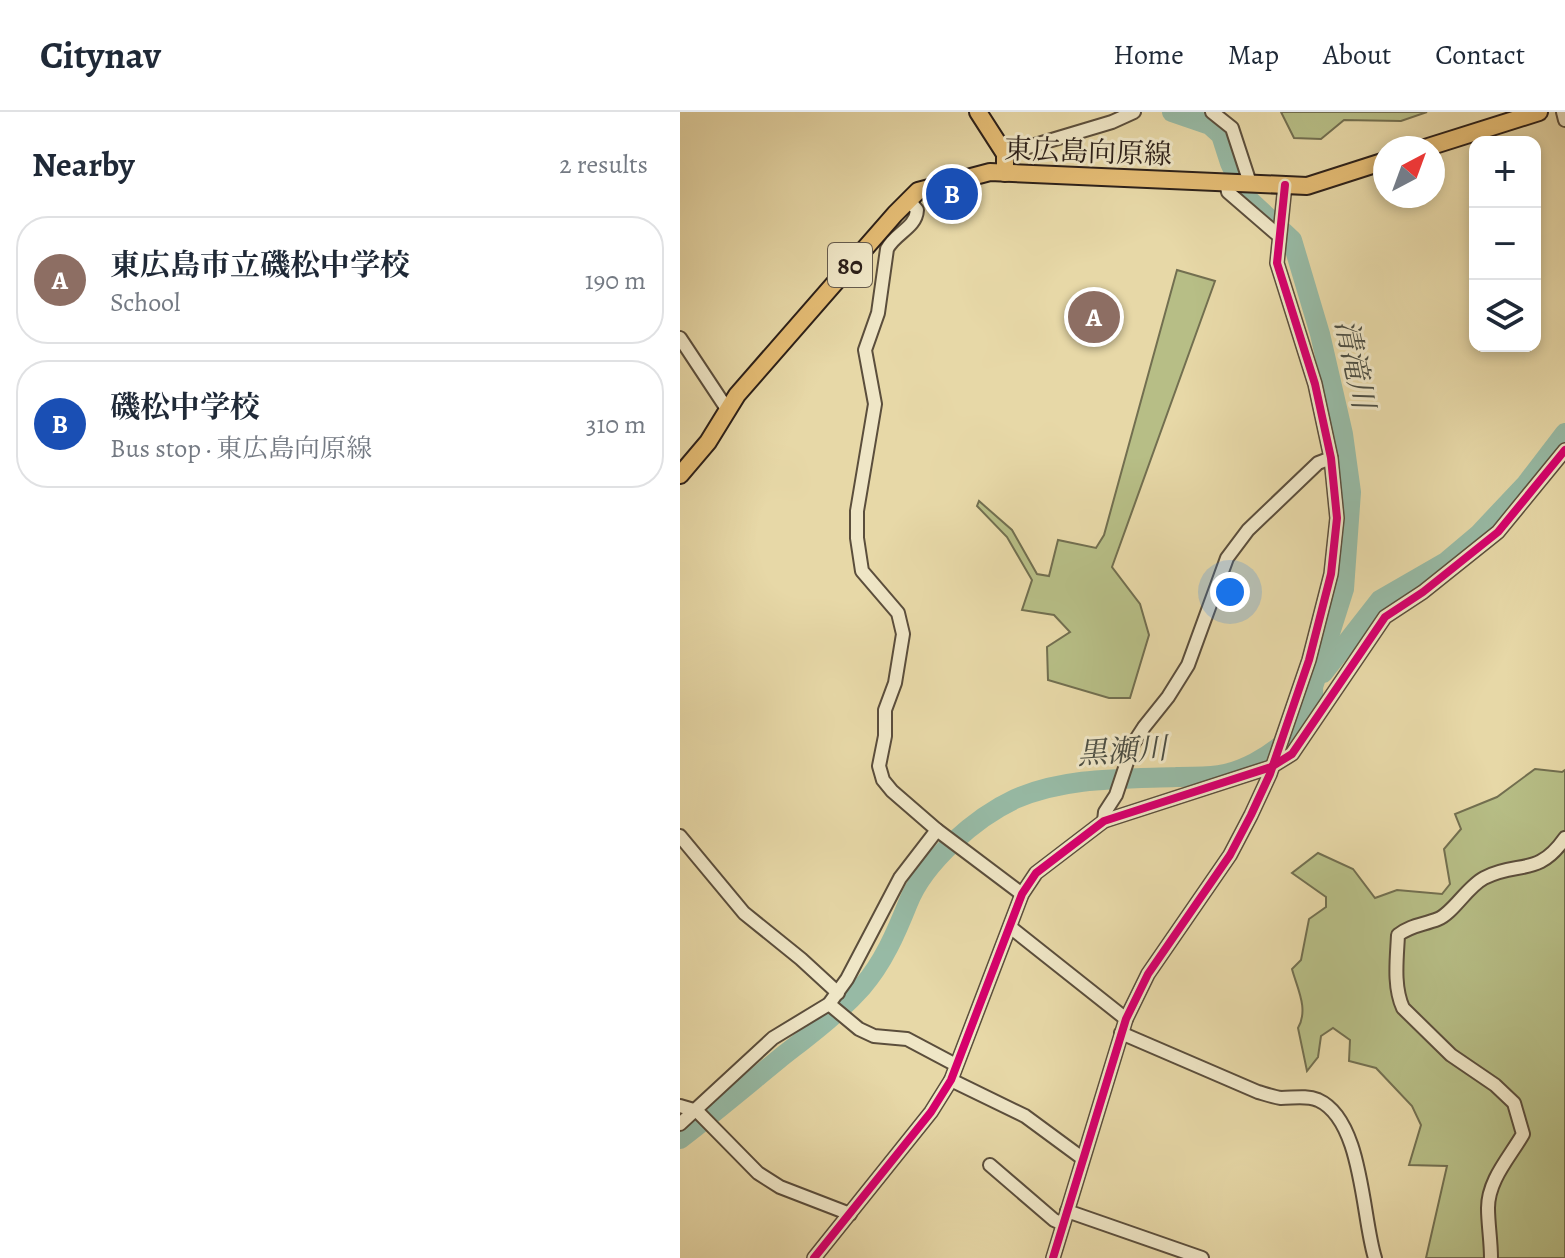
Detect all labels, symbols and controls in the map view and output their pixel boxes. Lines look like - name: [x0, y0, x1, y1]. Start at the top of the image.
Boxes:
- text: Citynav: [40, 29, 161, 81]
- text: Home: [1113, 36, 1184, 74]
- text: Map: [1228, 36, 1279, 74]
- text: About: [1323, 36, 1391, 74]
- text: Contact: [1435, 36, 1525, 74]
- street label: 東広島向原線: [1003, 130, 1173, 174]
- north arrow: [1373, 136, 1445, 208]
- map controls: [1469, 136, 1541, 352]
- button: +: [1469, 136, 1541, 208]
- text: Nearby: [32, 141, 135, 188]
- text: 2 results: [559, 147, 648, 182]
- pin: B: [926, 164, 978, 224]
- button: −: [1469, 208, 1541, 280]
- road number: 80: [828, 243, 872, 287]
- text: 東広島市立磯松中学校: [110, 245, 410, 285]
- text: A: [52, 263, 68, 298]
- text: 190 m: [585, 263, 646, 298]
- button: layers: [1469, 280, 1541, 352]
- text: School: [110, 285, 180, 320]
- pin: A: [1068, 287, 1120, 347]
- water label: 清滝川: [1326, 316, 1385, 415]
- text: 磯松中学校: [110, 387, 260, 427]
- text: B: [52, 407, 68, 442]
- text: 310 m: [586, 407, 646, 442]
- text: Bus stop · 東広島向原線: [110, 431, 372, 466]
- your location: [1210, 572, 1250, 612]
- water label: 黒瀬川: [1076, 728, 1171, 774]

